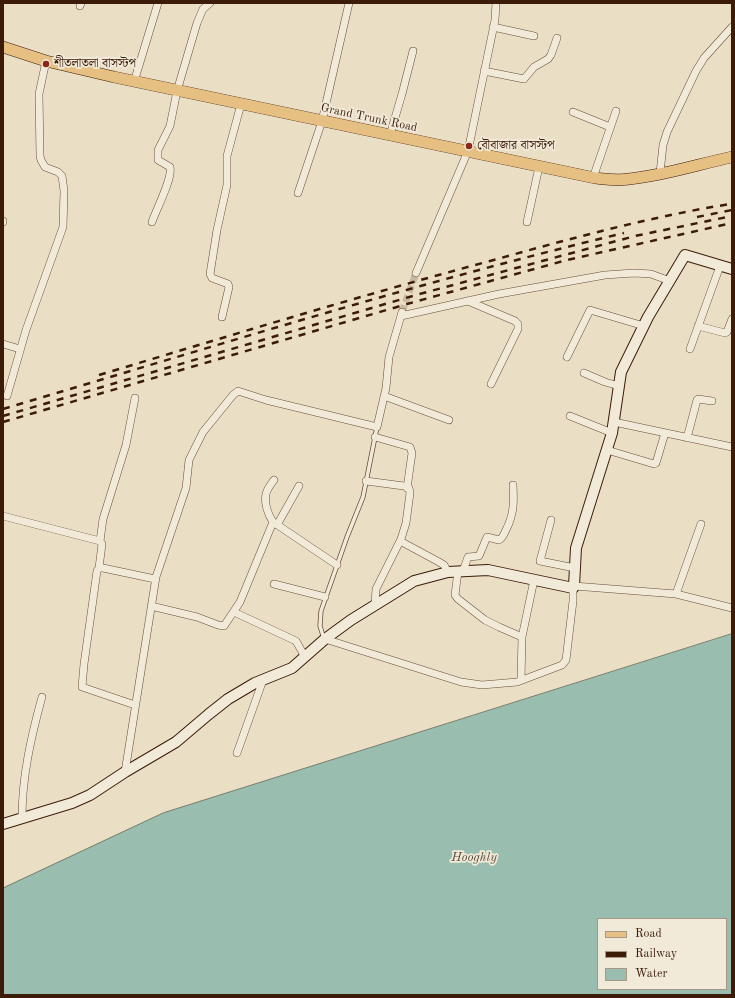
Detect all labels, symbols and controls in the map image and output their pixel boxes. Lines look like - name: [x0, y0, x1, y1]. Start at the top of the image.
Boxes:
- place label: শীতলাতলা বাসস্টপ: [54, 57, 136, 71]
- marker: শীতলাতলা বাসস্টপ: [41, 59, 51, 69]
- street label: Grand Trunk Road: [319, 101, 419, 135]
- place label: বৌবাজার বাসস্টপ: [477, 139, 554, 153]
- marker: বৌবাজার বাসস্টপ: [464, 141, 474, 151]
- water label: Hooghly: [451, 850, 497, 866]
- legend: [597, 918, 727, 990]
- text: Road: [635, 928, 662, 940]
- text: Railway: [635, 948, 677, 960]
- text: Water: [635, 968, 667, 980]

